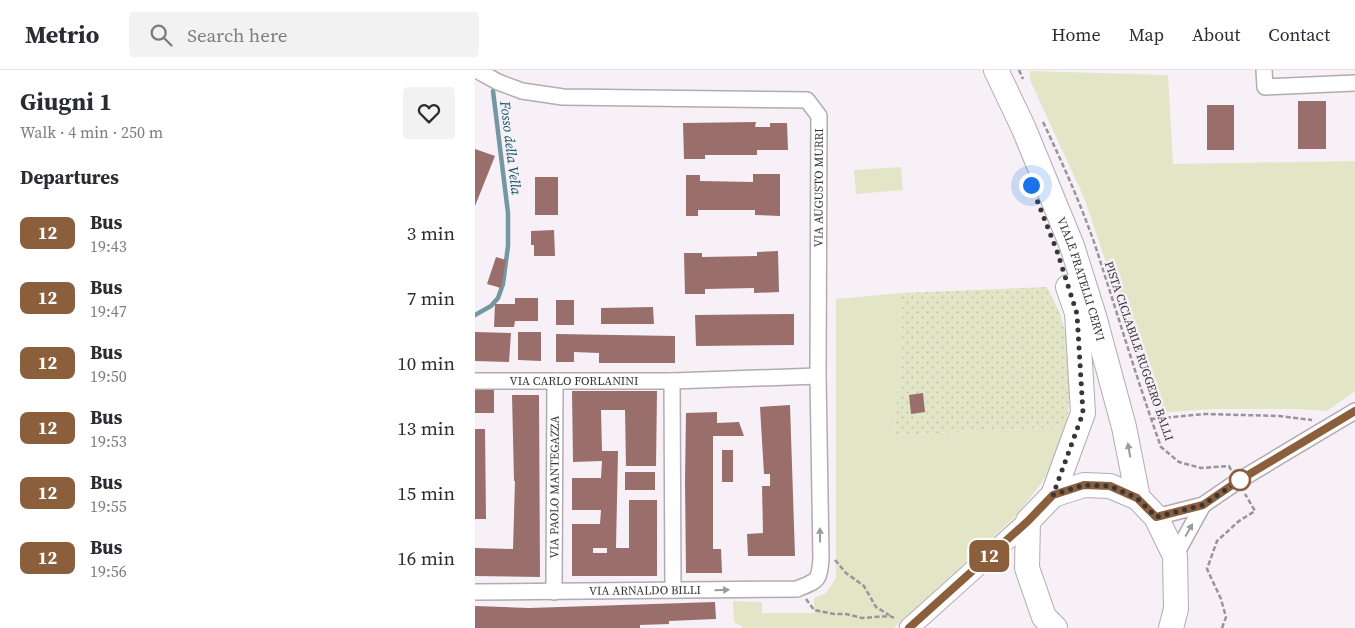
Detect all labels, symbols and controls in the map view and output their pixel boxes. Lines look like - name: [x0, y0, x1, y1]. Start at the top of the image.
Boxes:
- search box: [129, 12, 479, 57]
- text: Metrio: [25, 18, 99, 51]
- icon: search: [147, 21, 175, 49]
- text: Search here: [187, 22, 287, 48]
- text: Home: [1052, 22, 1101, 47]
- text: Map: [1129, 22, 1164, 47]
- text: About: [1192, 22, 1240, 47]
- text: Contact: [1268, 22, 1330, 47]
- text: Giugni 1: [20, 85, 112, 118]
- button: heart: [403, 87, 455, 139]
- water label: Fosso della Vella: [495, 99, 527, 197]
- text: Walk · 4 min · 250 m: [20, 121, 163, 143]
- street label: VIA AUGUSTO MURRI: [810, 128, 827, 247]
- text: Departures: [20, 164, 119, 190]
- your location: [1019, 173, 1044, 198]
- text: Bus: [90, 209, 122, 235]
- street label: VIALE FRATELLI CERVI: [1053, 215, 1108, 343]
- text: 12: [38, 220, 57, 245]
- text: 3 min: [407, 220, 455, 246]
- text: 19:43: [90, 235, 127, 257]
- street label: PISTA CICLABILE RUGGERO BALLI: [1101, 259, 1177, 443]
- text: Bus: [90, 274, 122, 300]
- text: 12: [38, 285, 57, 310]
- text: 7 min: [407, 285, 455, 311]
- text: 19:47: [90, 300, 127, 322]
- text: Bus: [90, 339, 122, 365]
- text: 12: [38, 350, 57, 375]
- text: 10 min: [397, 350, 455, 376]
- text: 19:50: [90, 365, 127, 387]
- street label: VIA CARLO FORLANINI: [510, 373, 638, 389]
- text: Bus: [90, 404, 122, 430]
- text: 12: [38, 415, 57, 440]
- text: 13 min: [397, 415, 455, 441]
- street label: VIA PAOLO MANTEGAZZA: [546, 416, 563, 558]
- text: 19:53: [90, 430, 127, 452]
- one-way arrow: [1124, 442, 1132, 458]
- text: Bus: [90, 469, 122, 495]
- unlabelled marker: [1229, 469, 1251, 491]
- text: 12: [38, 480, 57, 505]
- text: 15 min: [397, 480, 455, 506]
- text: 19:55: [90, 495, 127, 517]
- one-way arrow: [1185, 523, 1193, 538]
- one-way arrow: [816, 526, 824, 542]
- text: Bus: [90, 534, 122, 560]
- line badge: 12: [967, 540, 1011, 572]
- text: 12: [979, 543, 999, 568]
- text: 12: [38, 545, 57, 570]
- text: 16 min: [397, 545, 455, 571]
- text: 19:56: [90, 560, 127, 582]
- street label: VIA ARNALDO BILLI: [589, 582, 701, 599]
- one-way arrow: [714, 586, 730, 594]

